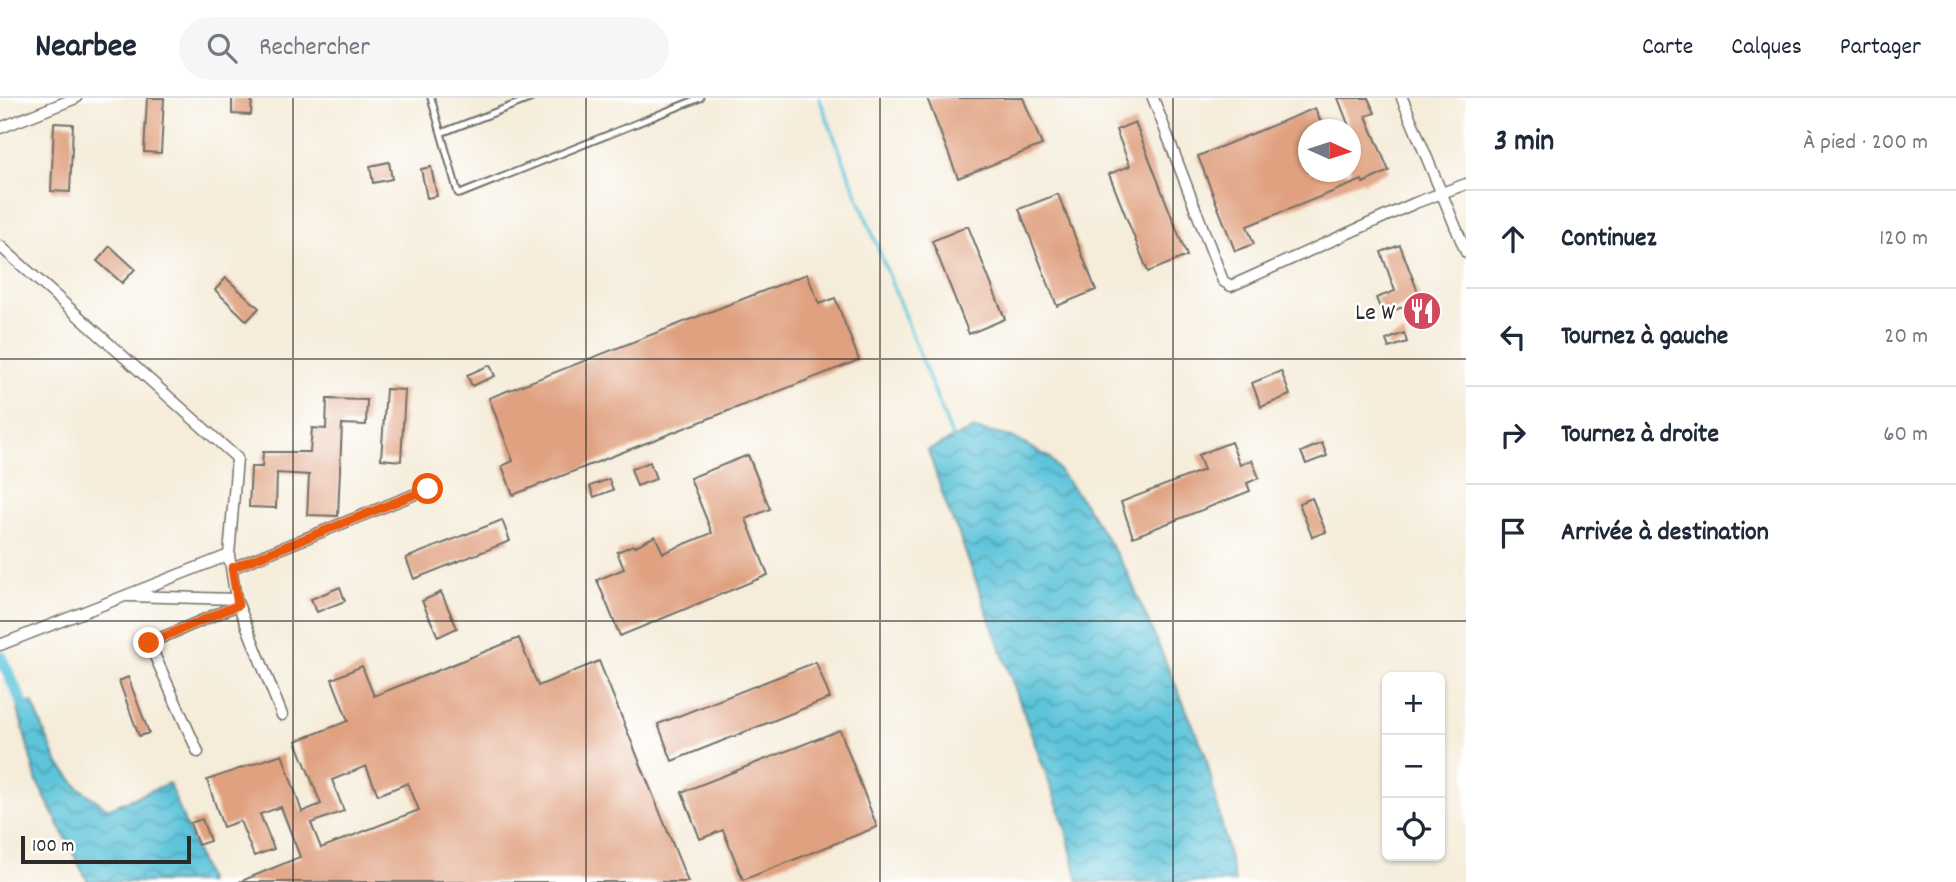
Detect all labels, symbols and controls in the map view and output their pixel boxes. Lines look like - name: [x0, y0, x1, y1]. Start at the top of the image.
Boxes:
- search box: [179, 17, 669, 80]
- text: Nearbee: [35, 25, 137, 72]
- icon: search: [203, 29, 241, 67]
- text: Rechercher: [259, 30, 370, 67]
- text: Carte: [1642, 31, 1693, 65]
- text: Calques: [1731, 31, 1802, 65]
- text: Partager: [1840, 31, 1921, 65]
- north arrow: [1298, 119, 1361, 182]
- text: 3 min: [1494, 122, 1554, 165]
- text: À pied · 200 m: [1803, 127, 1928, 160]
- icon: ahead: [1494, 220, 1532, 258]
- text: Continuez: [1561, 221, 1656, 258]
- text: 120 m: [1879, 223, 1928, 256]
- restaurant icon: Le W: [1401, 290, 1443, 332]
- place label: Le W: [1355, 297, 1395, 331]
- icon: left: [1494, 318, 1532, 356]
- text: Tournez à gauche: [1561, 319, 1728, 356]
- text: 20 m: [1884, 321, 1928, 354]
- icon: right: [1494, 416, 1532, 454]
- text: Tournez à droite: [1561, 417, 1719, 454]
- text: 60 m: [1883, 419, 1928, 452]
- route start: [412, 473, 443, 504]
- icon: arrive: [1494, 514, 1532, 552]
- text: Arrivée à destination: [1561, 515, 1769, 552]
- route end: [133, 627, 164, 658]
- map controls: [1382, 672, 1445, 861]
- button: +: [1382, 672, 1445, 735]
- button: −: [1382, 735, 1445, 798]
- button: locate: [1382, 798, 1445, 861]
- scale bar: [21, 833, 191, 865]
- text: 100 m: [32, 834, 74, 861]

